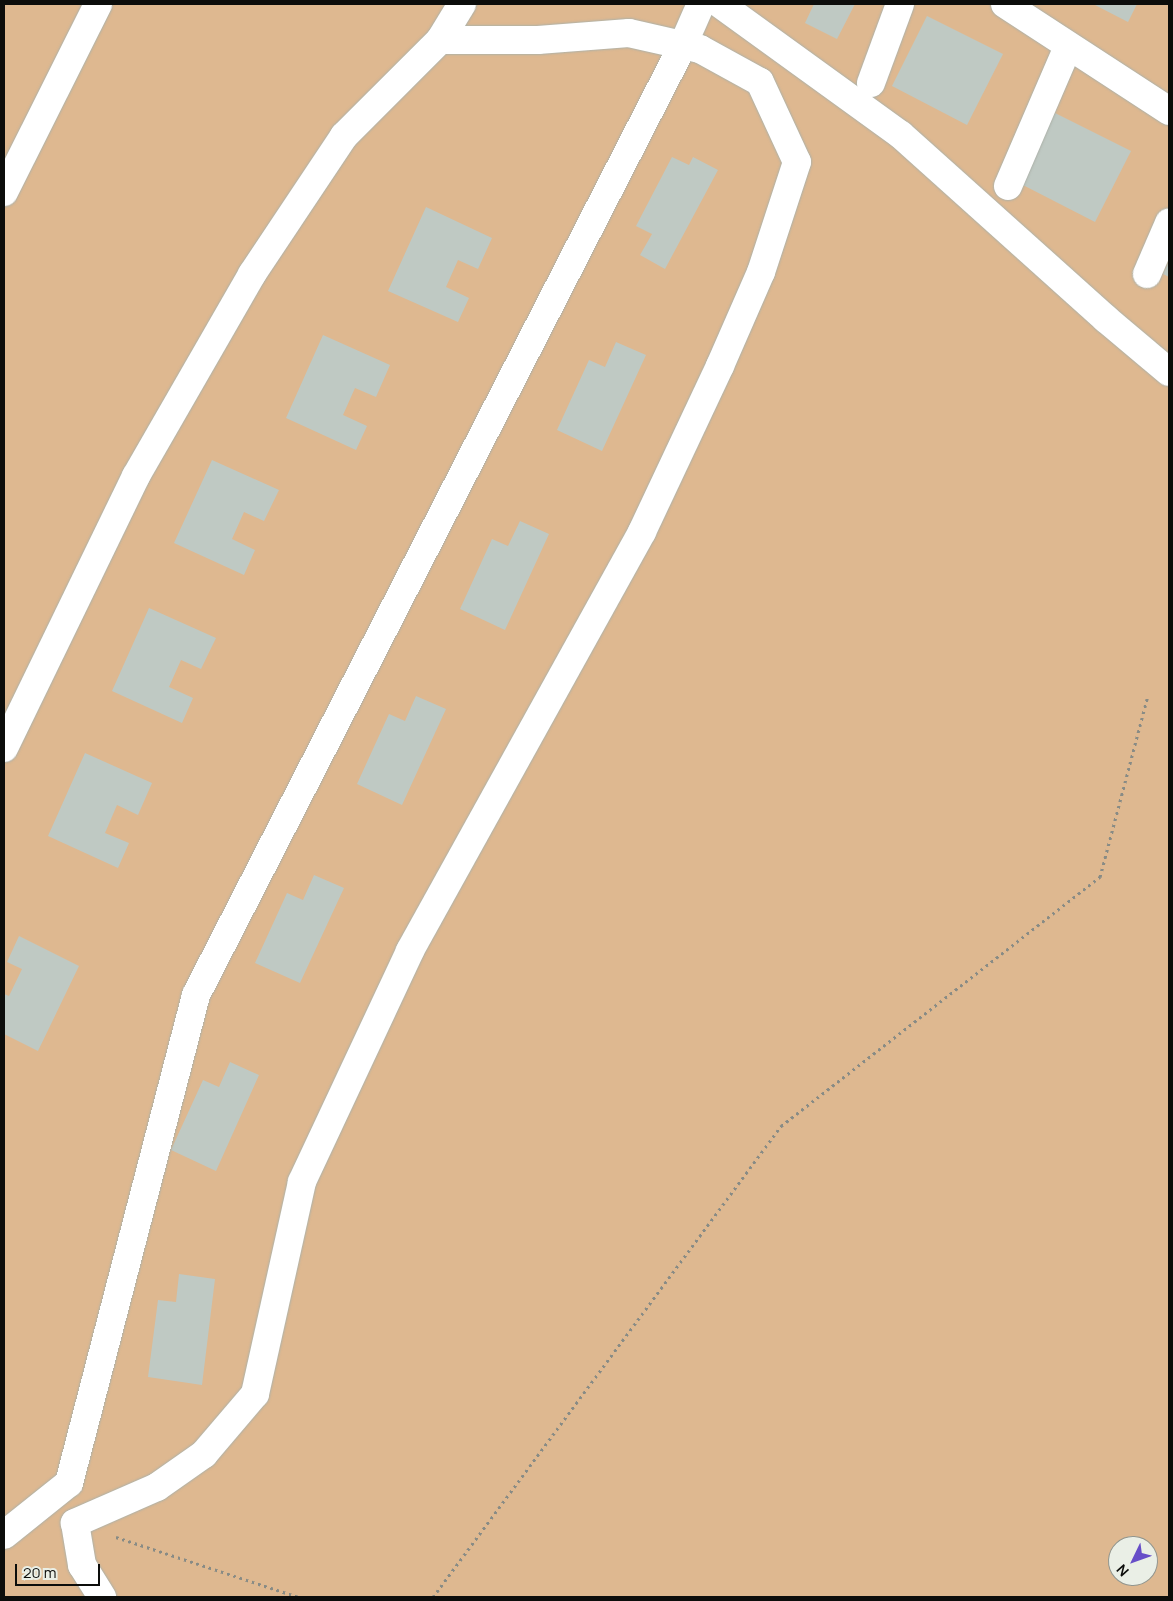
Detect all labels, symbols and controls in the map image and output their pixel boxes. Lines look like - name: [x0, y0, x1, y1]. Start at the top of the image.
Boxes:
- north arrow: [1108, 1536, 1158, 1586]
- scale bar: [18, 1554, 102, 1586]
- text: N: [1112, 1561, 1133, 1581]
- text: 20 m: [23, 1562, 56, 1583]

